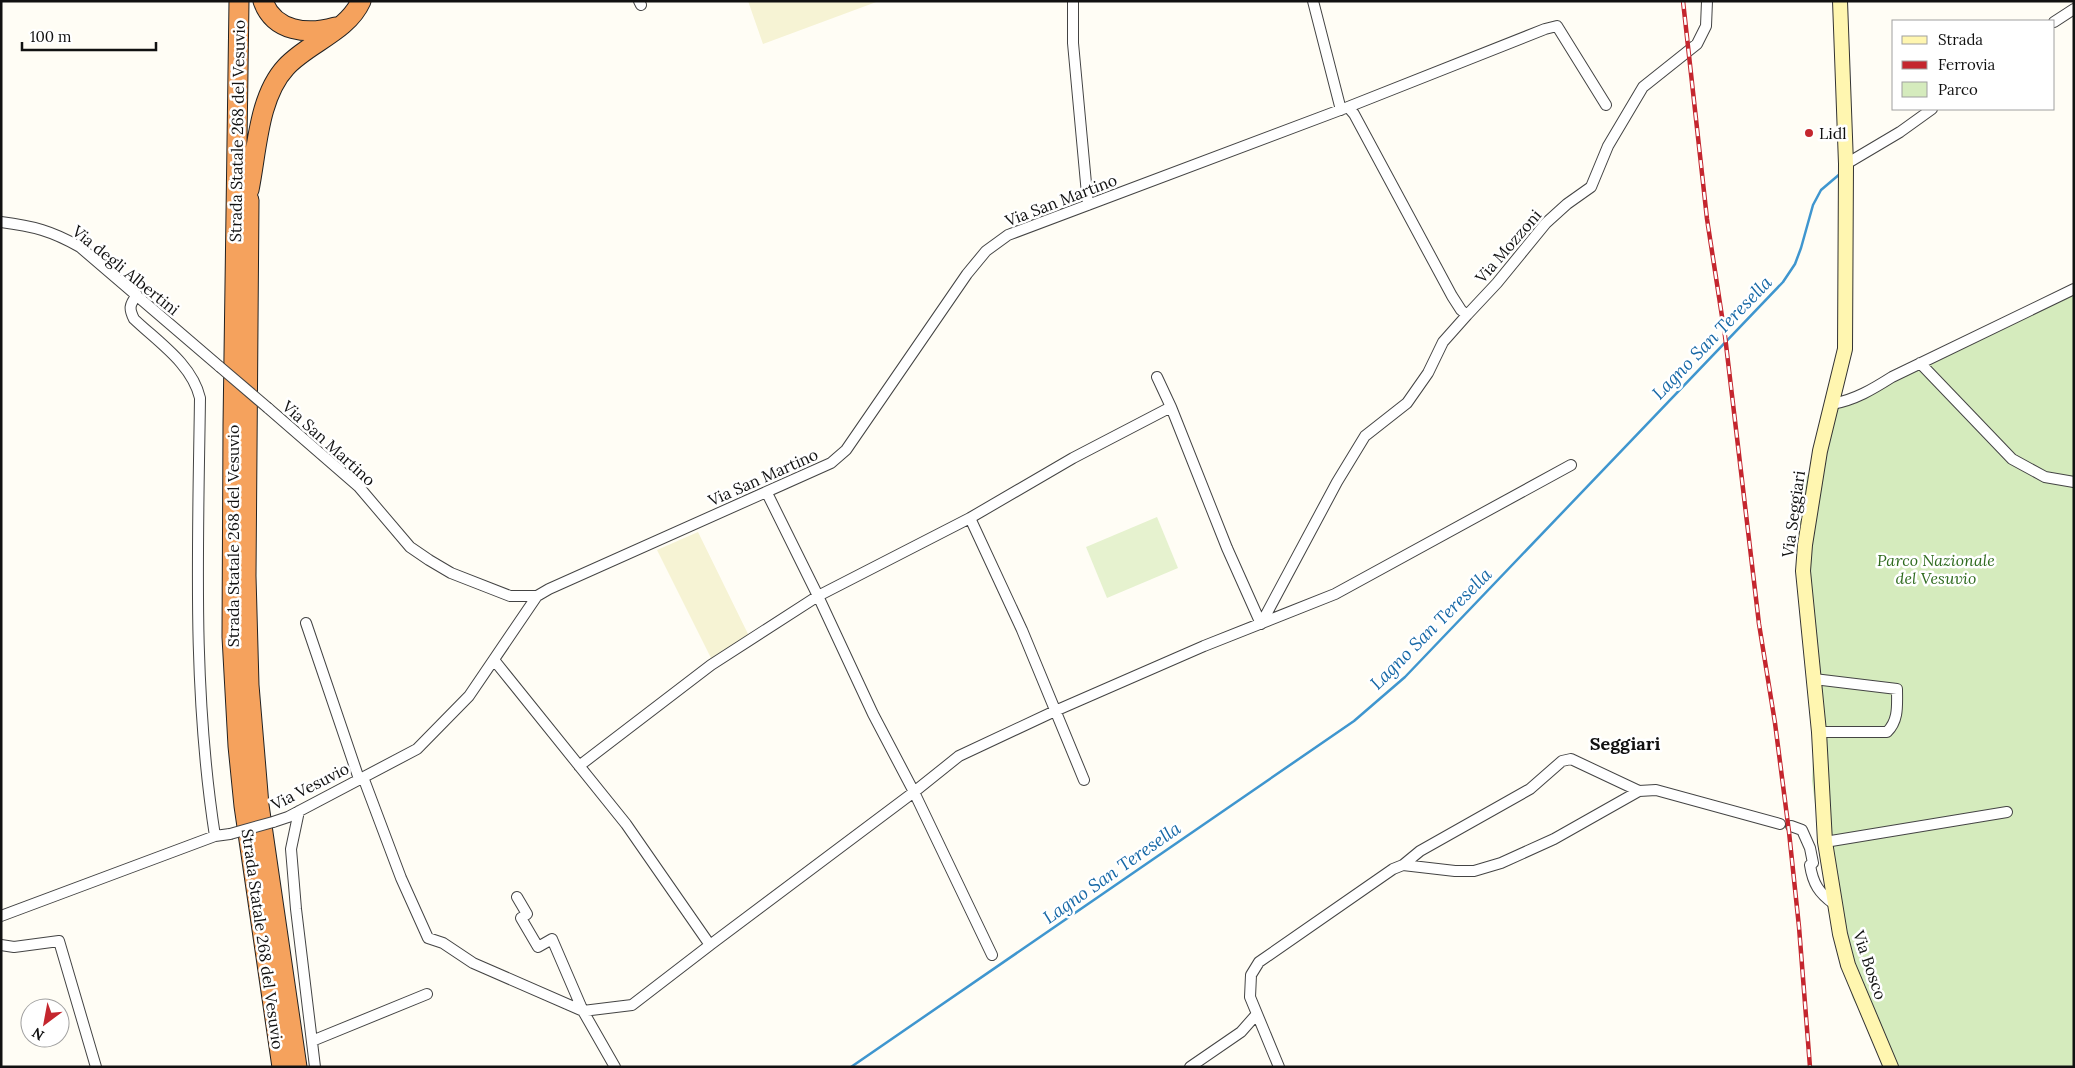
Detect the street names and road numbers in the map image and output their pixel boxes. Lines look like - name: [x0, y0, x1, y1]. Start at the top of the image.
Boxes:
- street label: Strada Statale 268 del Vesuvio: [225, 20, 249, 242]
- street label: Via San Martino: [1001, 169, 1120, 231]
- street label: Via Mozzoni: [1470, 205, 1545, 288]
- street label: Via degli Albertini: [68, 220, 184, 319]
- street label: Via San Martino: [278, 395, 380, 490]
- street label: Strada Statale 268 del Vesuvio: [223, 425, 243, 647]
- street label: Via San Martino: [704, 444, 821, 511]
- street label: Via Seggiari: [1777, 469, 1809, 560]
- street label: Via Vesuvio: [267, 758, 352, 815]
- street label: Strada Statale 268 del Vesuvio: [238, 827, 288, 1051]
- street label: Via Bosco: [1849, 927, 1891, 1002]

